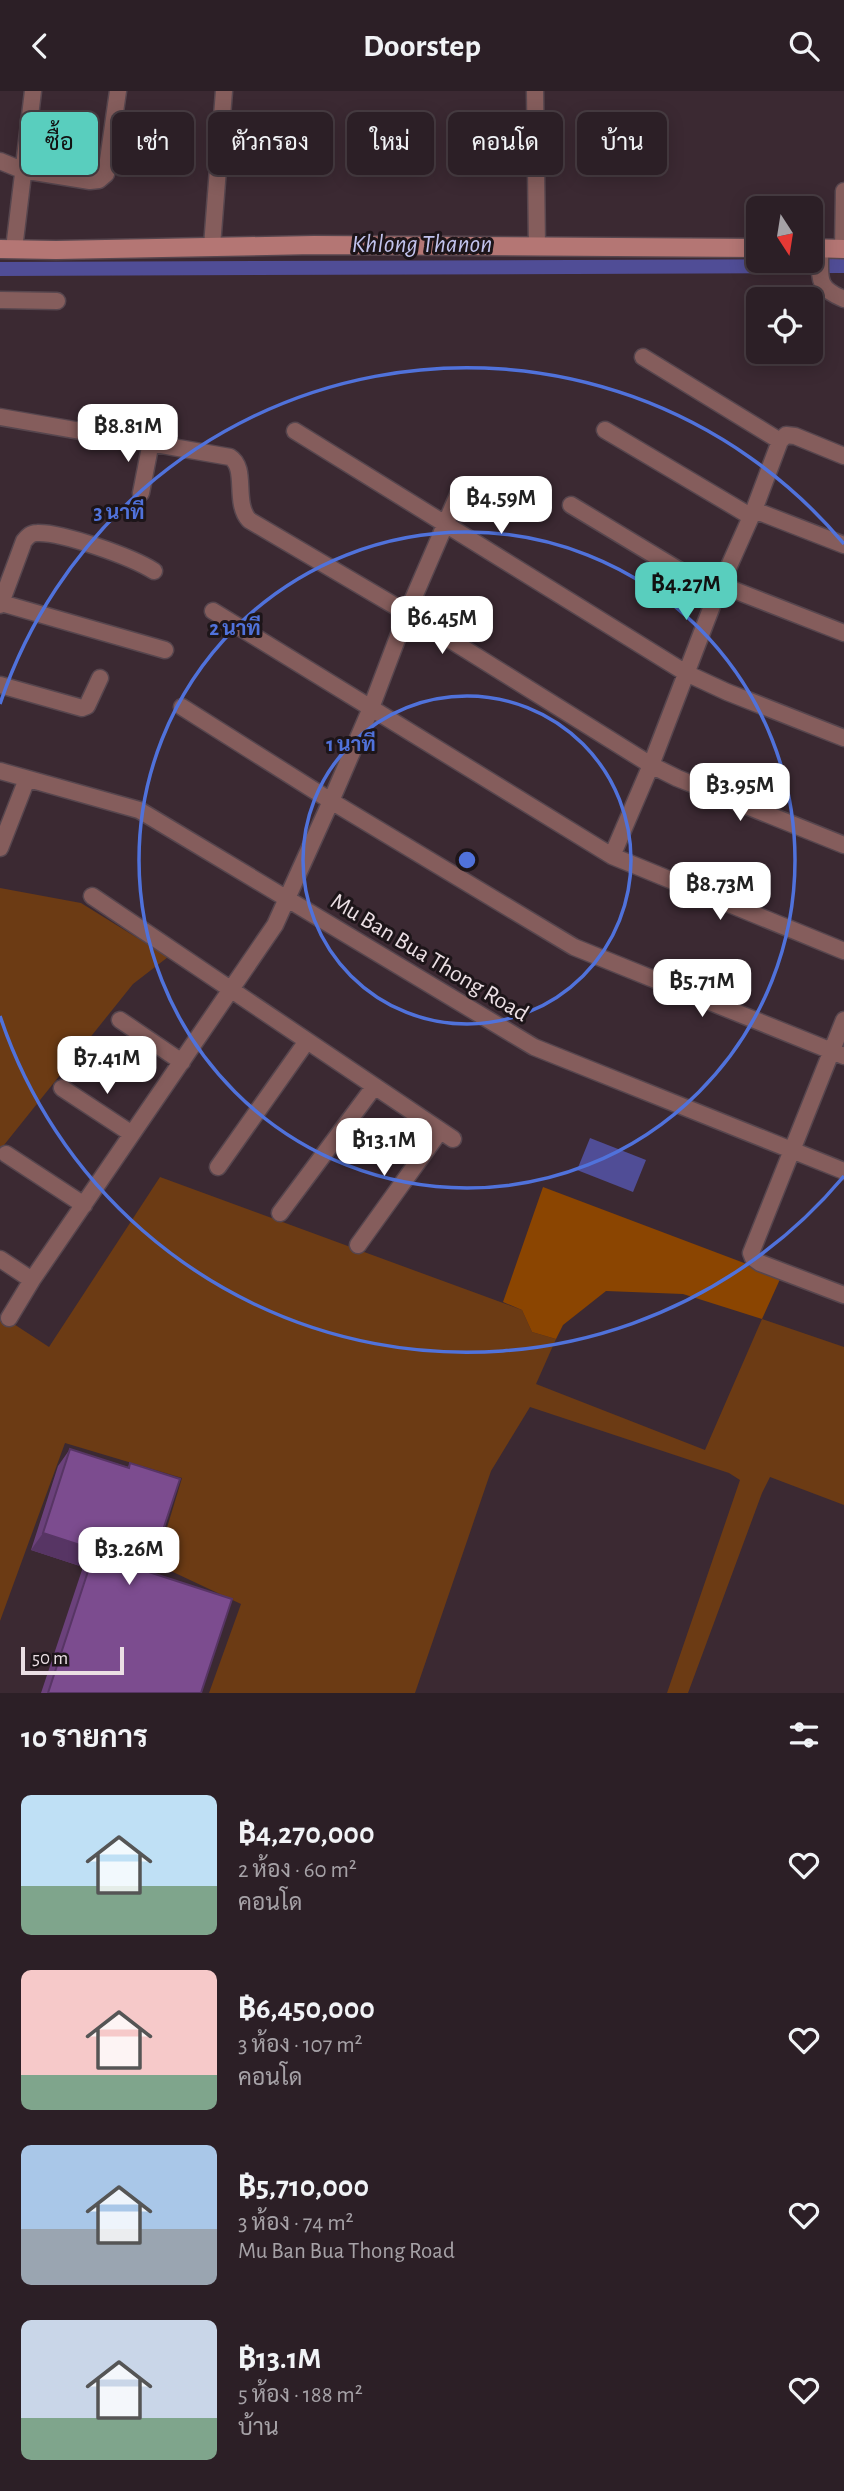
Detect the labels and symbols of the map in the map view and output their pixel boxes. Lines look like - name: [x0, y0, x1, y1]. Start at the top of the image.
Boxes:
- north arrow: [746, 196, 822, 273]
- water label: Khlong Thanon: [352, 231, 492, 257]
- pin: ฿8.81M: [71, 405, 185, 464]
- pin: ฿4.59M: [444, 477, 558, 536]
- text: 3 นาที: [94, 499, 144, 523]
- pin: ฿4.27M: [629, 563, 743, 622]
- pin: ฿6.45M: [385, 596, 499, 656]
- text: 2 นาที: [209, 615, 261, 639]
- text: 1 นาที: [326, 731, 376, 755]
- pin: ฿3.95M: [683, 763, 797, 823]
- centre of rings: [455, 848, 479, 872]
- pin: ฿8.73M: [663, 863, 777, 922]
- street label: Mu Ban Bua Thong Road: [326, 889, 533, 1026]
- pin: ฿5.71M: [645, 960, 759, 1019]
- pin: ฿7.41M: [50, 1037, 164, 1096]
- pin: ฿13.1M: [327, 1119, 441, 1178]
- pin: ฿3.26M: [72, 1527, 186, 1587]
- scale bar: [21, 1644, 124, 1676]

